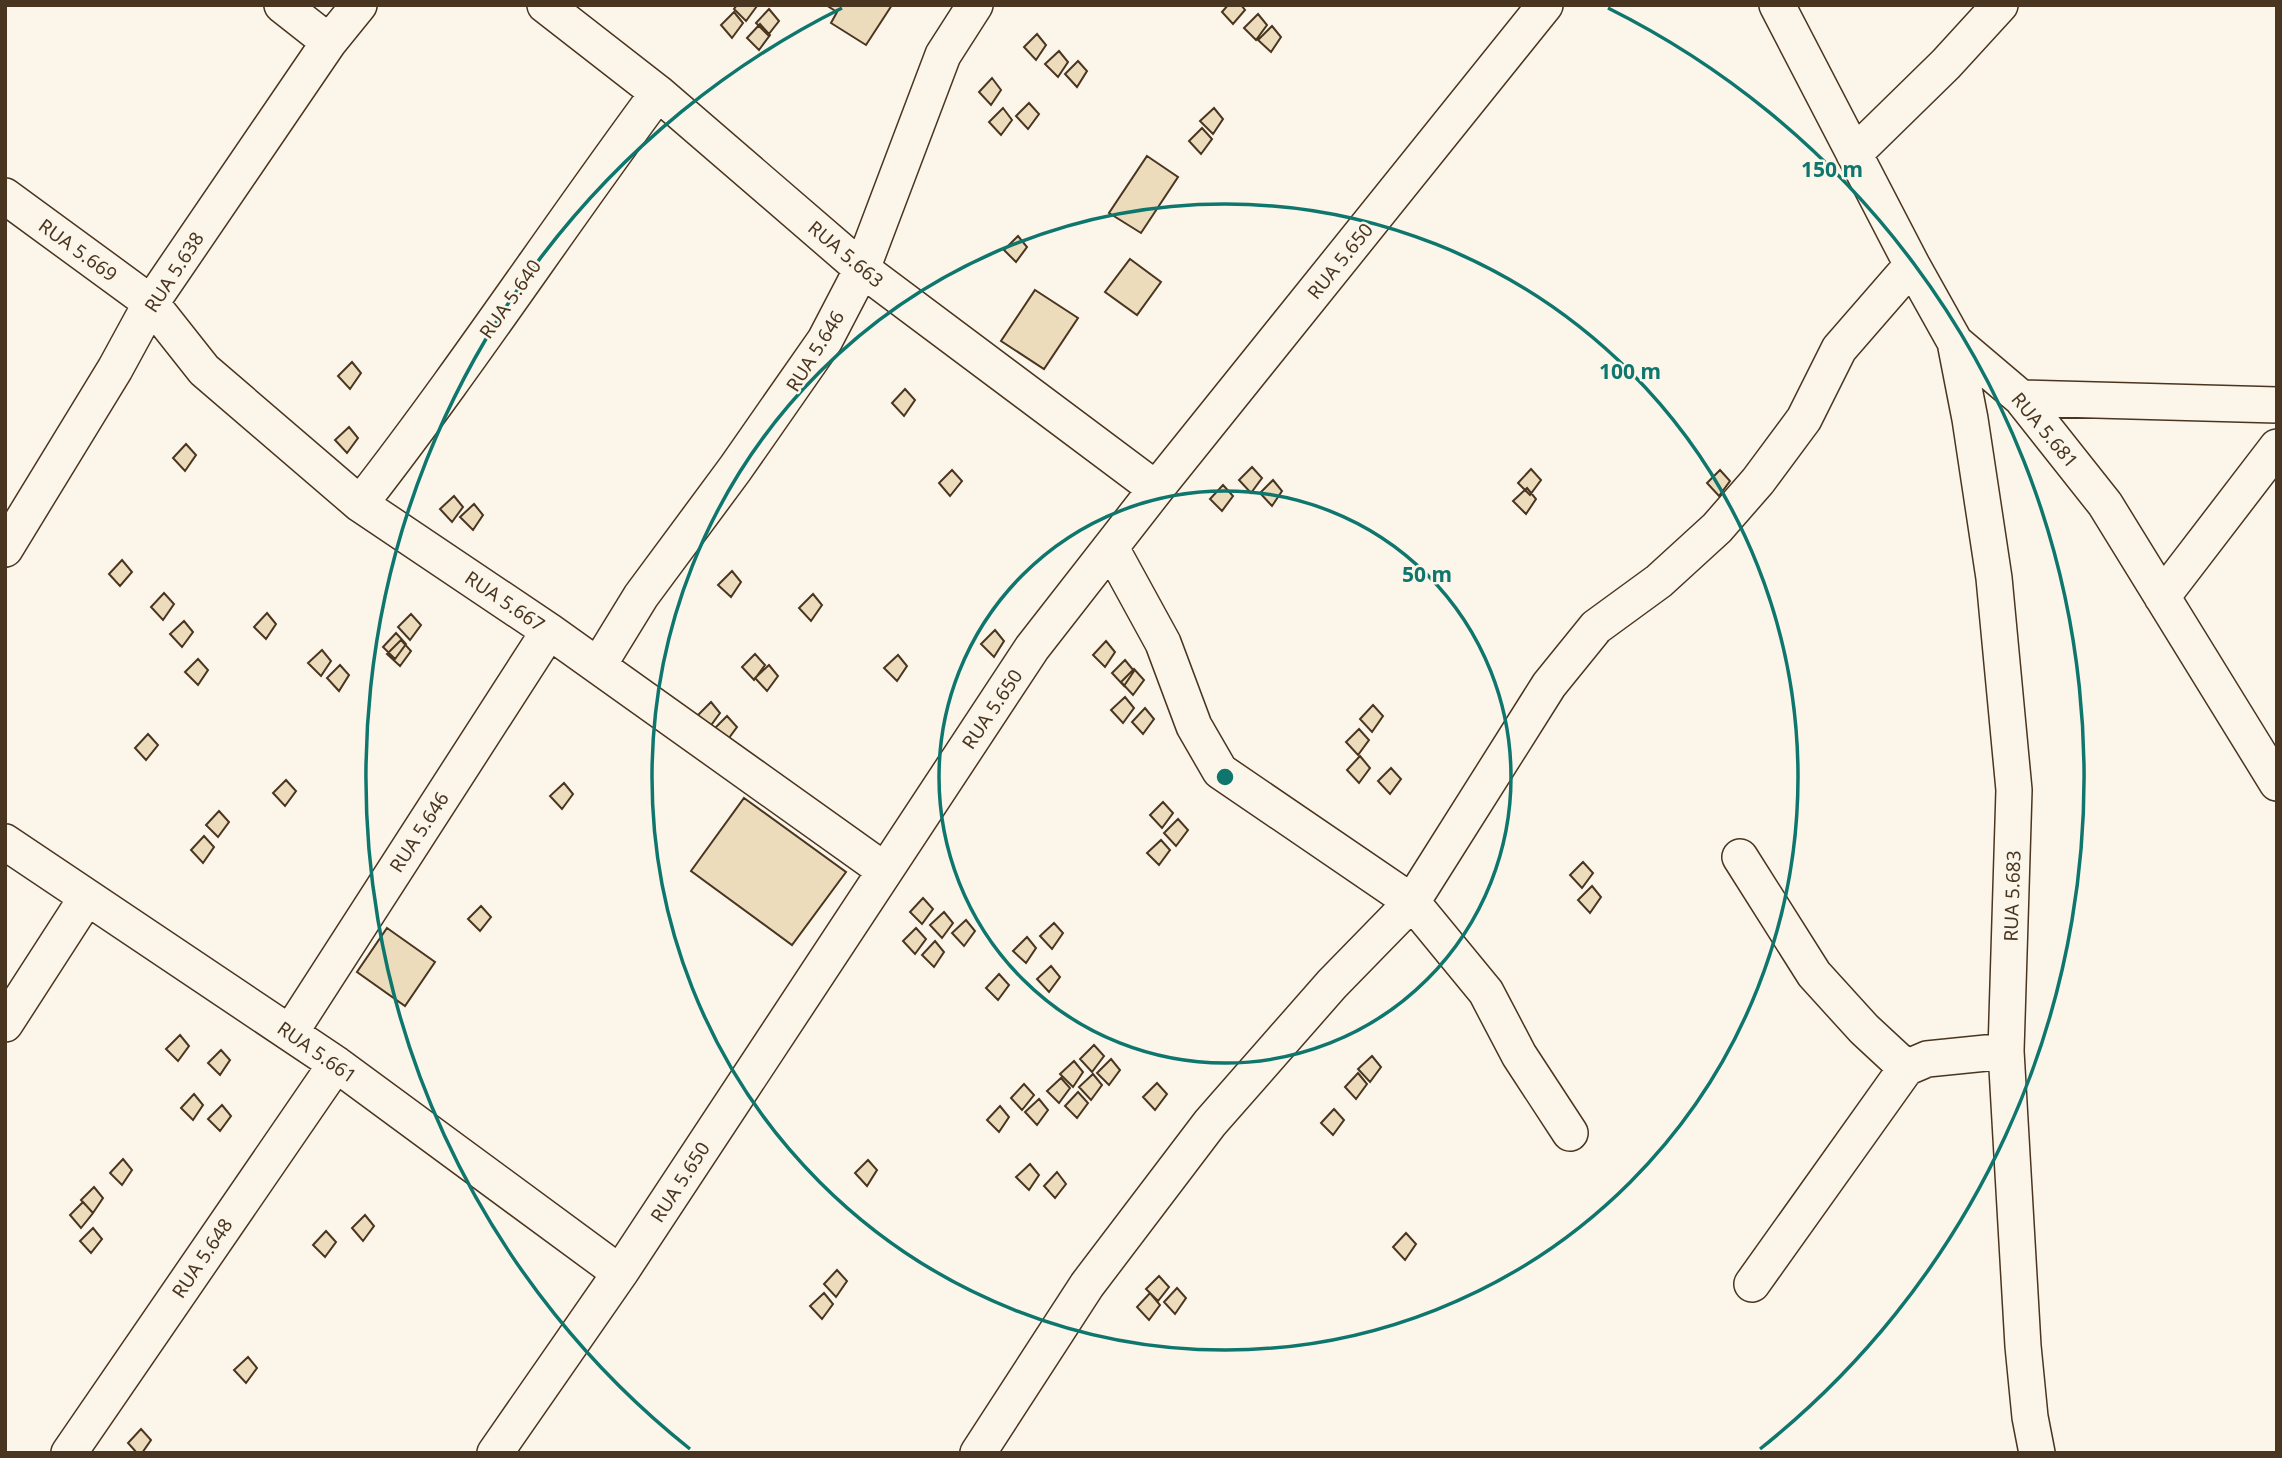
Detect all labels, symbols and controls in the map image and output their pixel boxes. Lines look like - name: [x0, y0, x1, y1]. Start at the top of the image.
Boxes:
- text: 150 m: [1801, 155, 1863, 183]
- street label: RUA 5.669: [33, 213, 123, 287]
- street label: RUA 5.663: [803, 215, 889, 293]
- street label: RUA 5.650: [1301, 217, 1379, 305]
- street label: RUA 5.638: [138, 227, 210, 317]
- street label: RUA 5.640: [473, 254, 547, 344]
- street label: RUA 5.646: [780, 305, 850, 397]
- text: 100 m: [1599, 357, 1661, 385]
- street label: RUA 5.681: [2006, 387, 2084, 473]
- text: 50 m: [1402, 560, 1452, 588]
- street label: RUA 5.667: [460, 565, 550, 637]
- street label: RUA 5.650: [956, 664, 1028, 754]
- centre of rings: [1213, 765, 1237, 789]
- street label: RUA 5.646: [383, 787, 455, 877]
- street label: RUA 5.683: [1997, 850, 2027, 942]
- street label: RUA 5.661: [272, 1015, 362, 1089]
- street label: RUA 5.650: [644, 1137, 716, 1227]
- street label: RUA 5.648: [166, 1213, 238, 1303]

